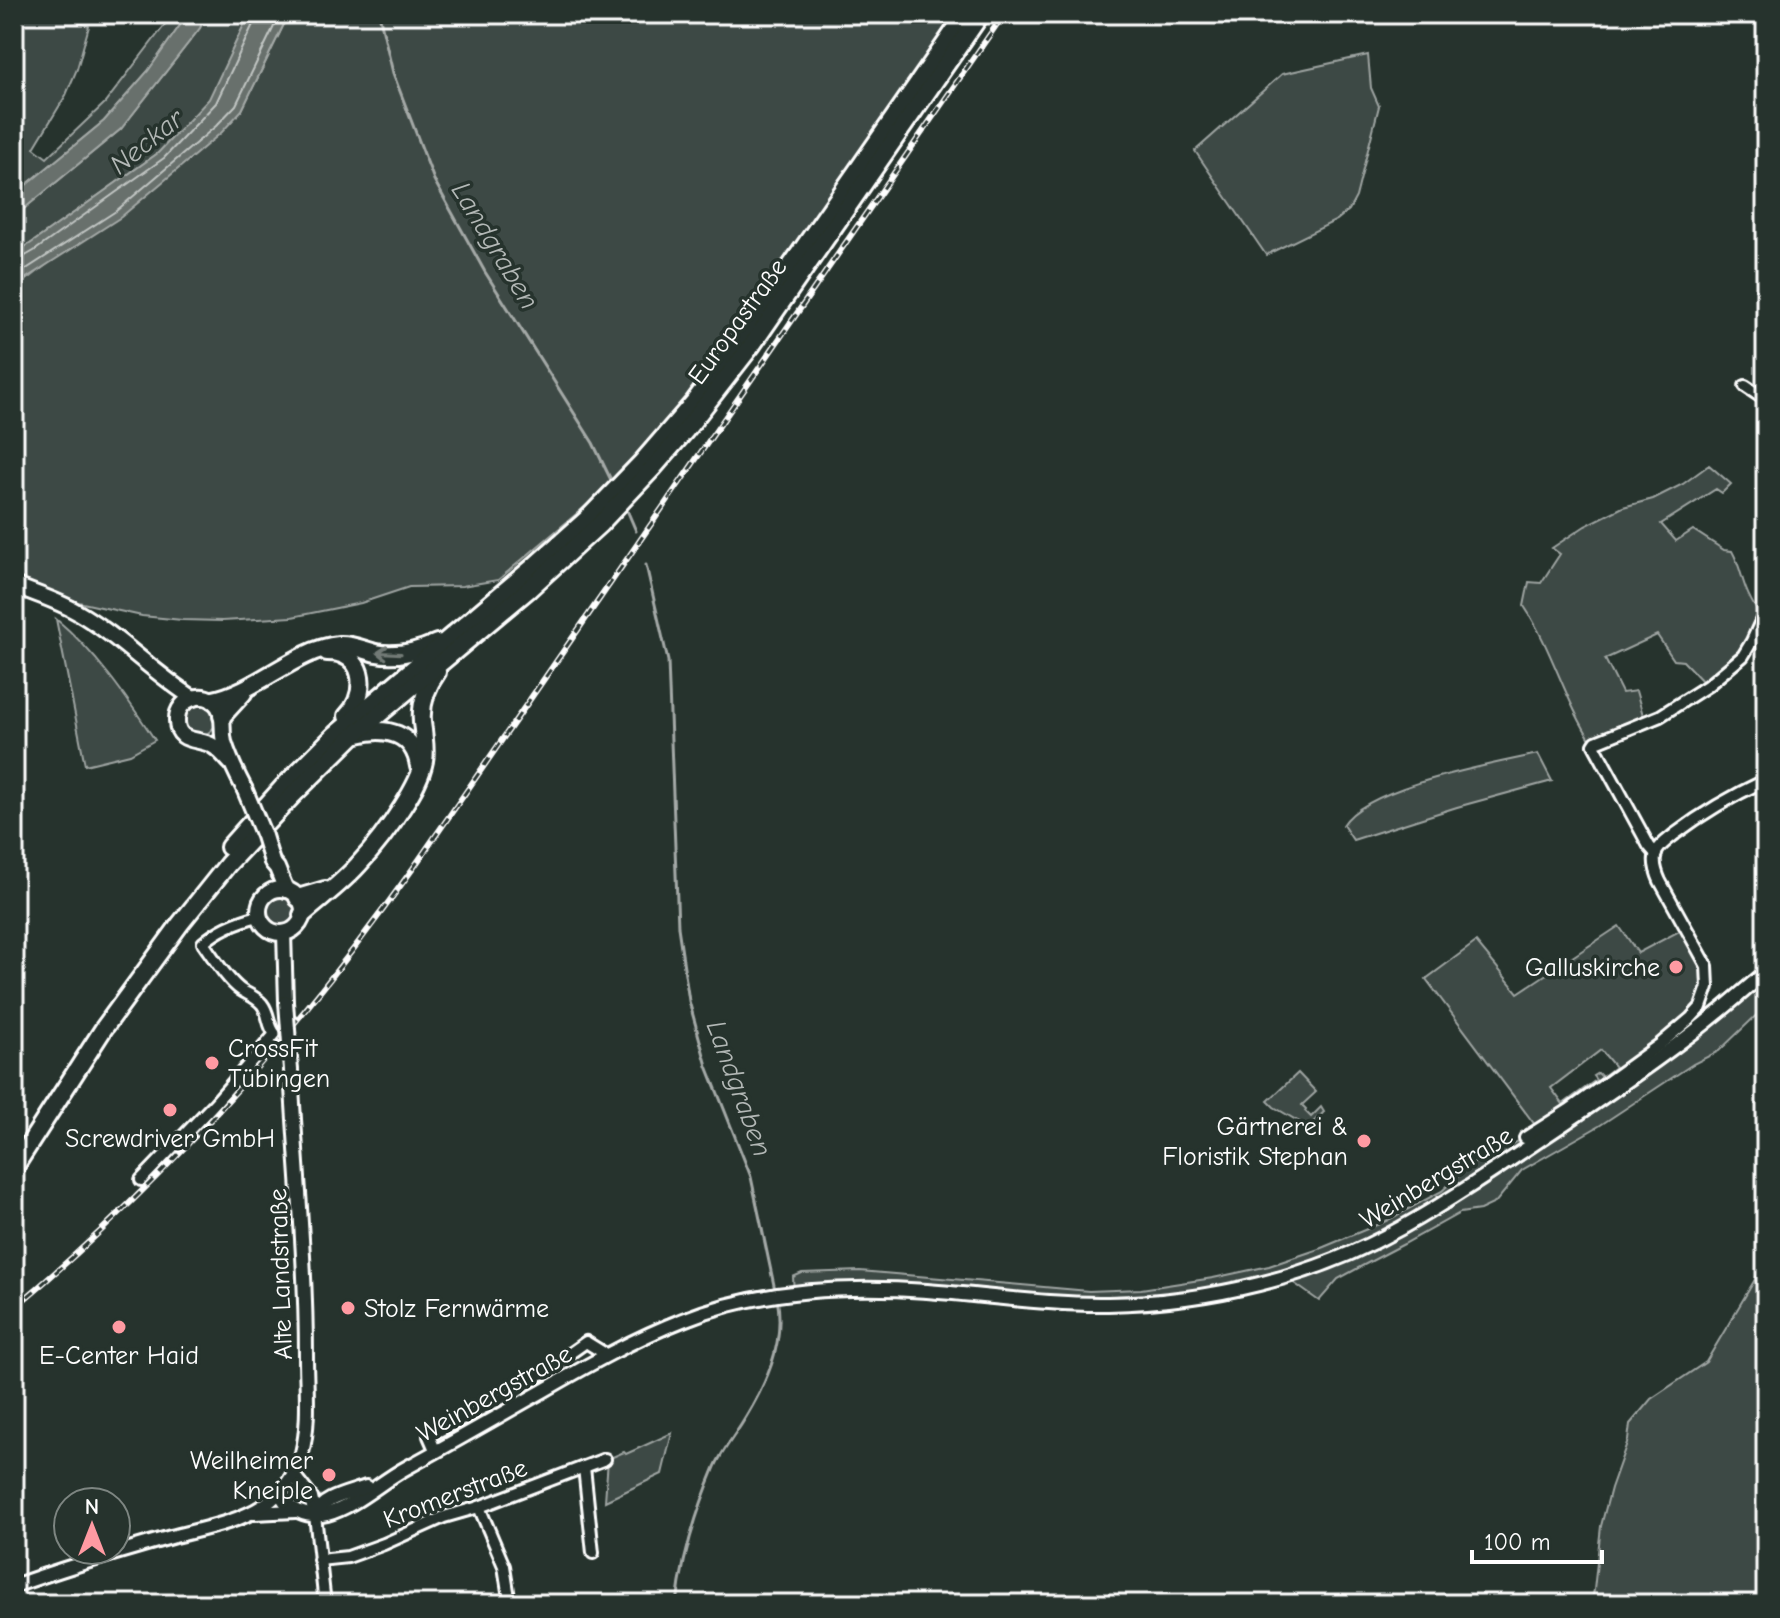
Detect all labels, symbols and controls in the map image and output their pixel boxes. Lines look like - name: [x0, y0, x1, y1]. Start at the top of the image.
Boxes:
- water label: Neckar: [103, 101, 191, 181]
- water label: Landgraben: [445, 176, 546, 315]
- street label: Europastraße: [682, 253, 793, 390]
- one-way arrow: [376, 646, 403, 661]
- place label: Galluskirche: [1525, 953, 1660, 983]
- marker: Galluskirche: [1667, 958, 1685, 976]
- water label: Landgraben: [700, 1016, 778, 1161]
- place label: CrossFit Tübingen: [228, 1034, 330, 1094]
- marker: CrossFit Tübingen: [203, 1054, 221, 1072]
- marker: Screwdriver GmbH: [161, 1101, 179, 1119]
- place label: Gärtnerei & Floristik Stephan: [1162, 1112, 1348, 1172]
- street label: Weinbergstraße: [1355, 1121, 1518, 1235]
- place label: Screwdriver GmbH: [65, 1124, 275, 1154]
- marker: Gärtnerei & Floristik Stephan: [1355, 1132, 1373, 1150]
- street label: Alte Landstraße: [263, 1188, 299, 1360]
- place label: Stolz Fernwärme: [364, 1294, 549, 1324]
- marker: Stolz Fernwärme: [339, 1299, 357, 1317]
- marker: E-Center Haid: [110, 1318, 128, 1336]
- street label: Weinbergstraße: [412, 1339, 577, 1449]
- place label: E-Center Haid: [39, 1341, 199, 1371]
- place label: Weilheimer Kneiple: [190, 1446, 314, 1506]
- street label: Kromerstraße: [379, 1453, 531, 1535]
- marker: Weilheimer Kneiple: [320, 1466, 338, 1484]
- north arrow: [52, 1486, 132, 1566]
- text: N: [85, 1494, 99, 1520]
- scale bar: [1472, 1514, 1602, 1564]
- text: 100 m: [1484, 1528, 1551, 1556]

